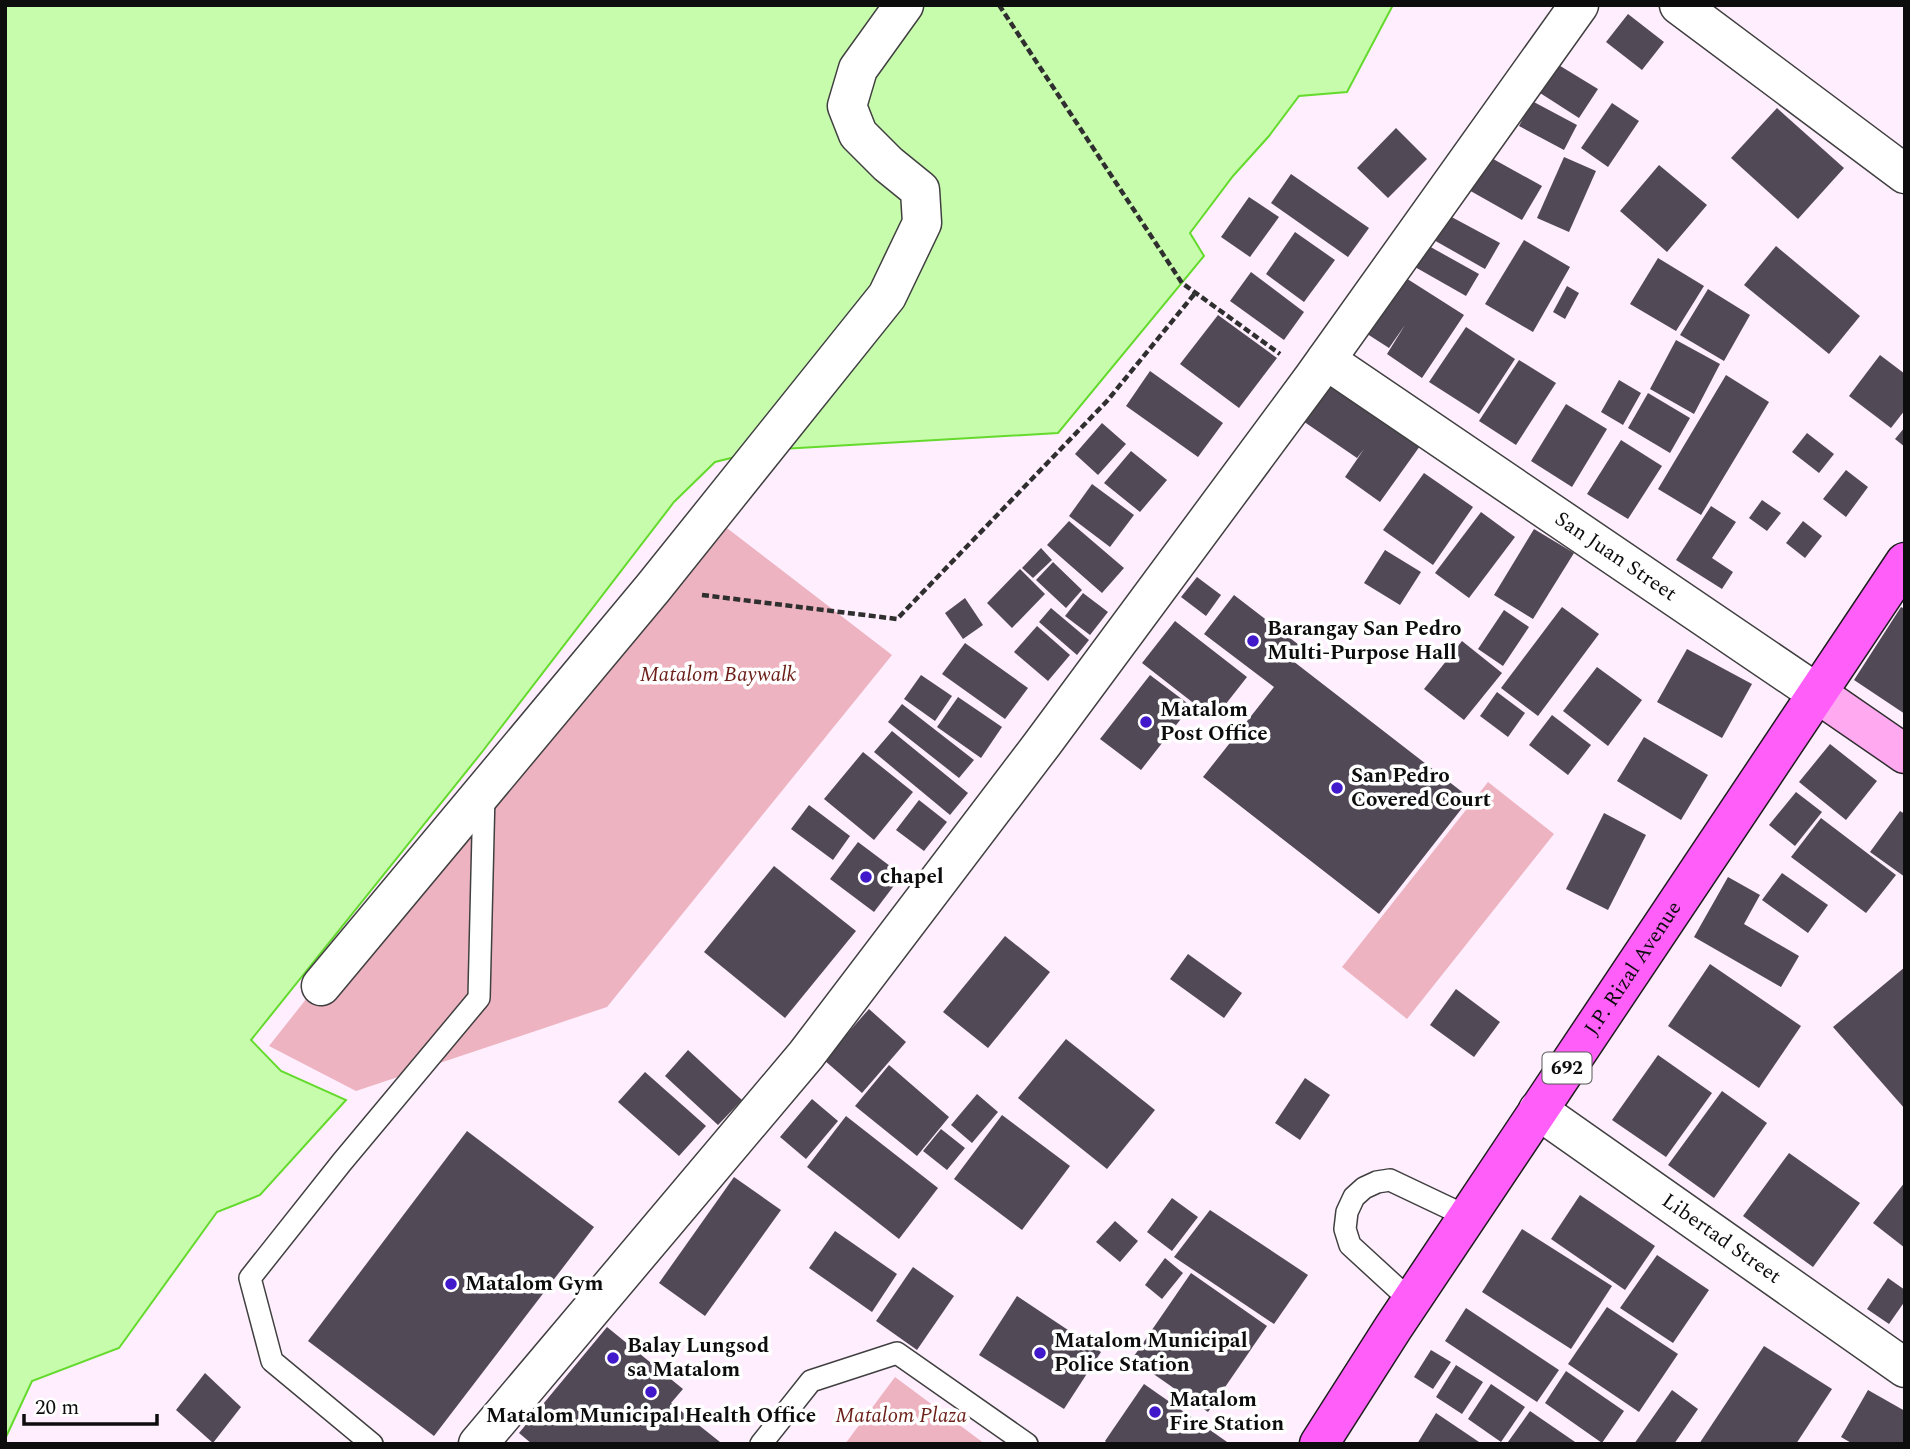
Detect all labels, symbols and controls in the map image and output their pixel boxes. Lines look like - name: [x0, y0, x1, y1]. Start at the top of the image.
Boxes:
- street label: San Juan Street: [1548, 503, 1683, 610]
- place label: Barangay San Pedro Multi-Purpose Hall: [1267, 613, 1462, 669]
- marker: Barangay San Pedro Multi-Purpose Hall: [1245, 633, 1261, 649]
- park label: Matalom Baywalk: [640, 659, 797, 691]
- place label: Matalom Post Office: [1160, 694, 1268, 750]
- marker: Matalom Post Office: [1138, 714, 1154, 730]
- place label: San Pedro Covered Court: [1351, 760, 1491, 816]
- marker: San Pedro Covered Court: [1329, 780, 1345, 796]
- place label: chapel: [880, 861, 944, 893]
- marker: chapel: [858, 869, 874, 885]
- street label: J.P. Rizal Avenue: [1577, 895, 1690, 1042]
- road number: 692: [1542, 1052, 1592, 1084]
- street label: Libertad Street: [1655, 1185, 1788, 1292]
- place label: Matalom Gym: [465, 1268, 604, 1300]
- marker: Matalom Gym: [443, 1276, 459, 1292]
- place label: Matalom Municipal Police Station: [1054, 1325, 1248, 1381]
- place label: Balay Lungsod sa Matalom: [627, 1330, 769, 1386]
- marker: Matalom Municipal Police Station: [1032, 1345, 1048, 1361]
- marker: Balay Lungsod sa Matalom: [605, 1350, 621, 1366]
- scale bar: [24, 1382, 158, 1426]
- marker: Matalom Municipal Health Office: [643, 1384, 659, 1400]
- place label: Matalom Fire Station: [1169, 1384, 1284, 1440]
- text: 20 m: [35, 1392, 79, 1424]
- place label: Matalom Municipal Health Office: [486, 1400, 816, 1432]
- park label: Matalom Plaza: [835, 1400, 967, 1432]
- marker: Matalom Fire Station: [1147, 1404, 1163, 1420]

